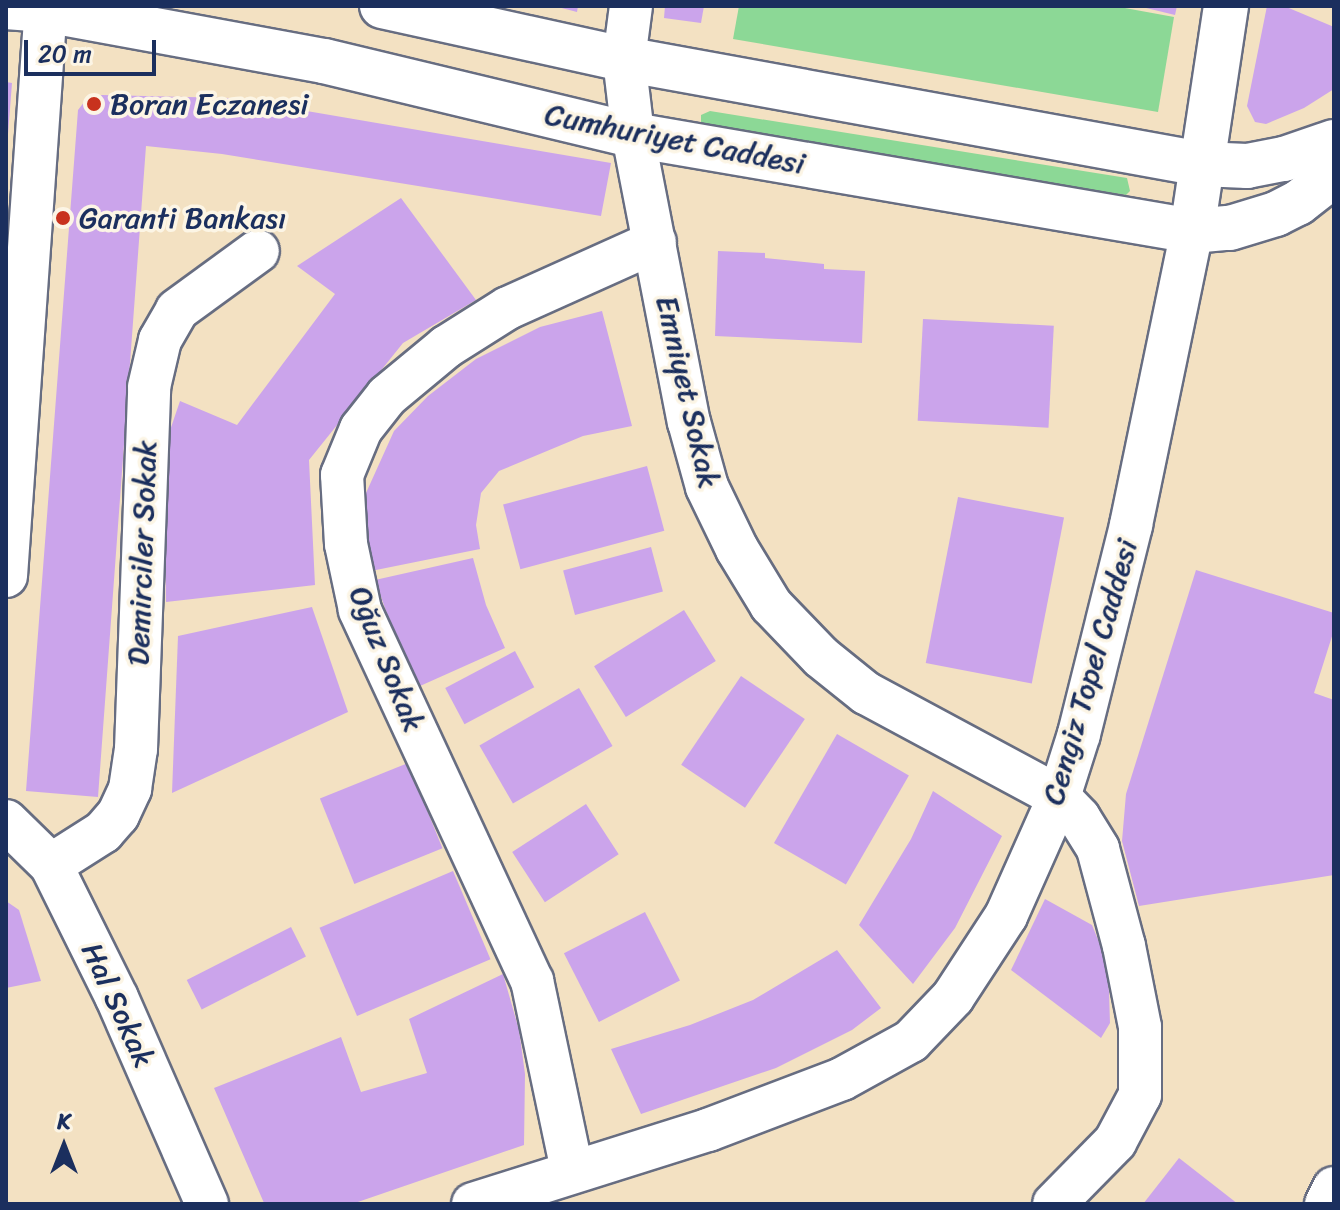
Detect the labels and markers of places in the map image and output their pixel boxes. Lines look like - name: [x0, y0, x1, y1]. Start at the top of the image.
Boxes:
- place label: Boran Eczanesi: [110, 86, 310, 122]
- marker: Boran Eczanesi: [85, 95, 103, 113]
- place label: Garanti Bankası: [79, 200, 286, 236]
- marker: Garanti Bankası: [54, 209, 72, 227]

